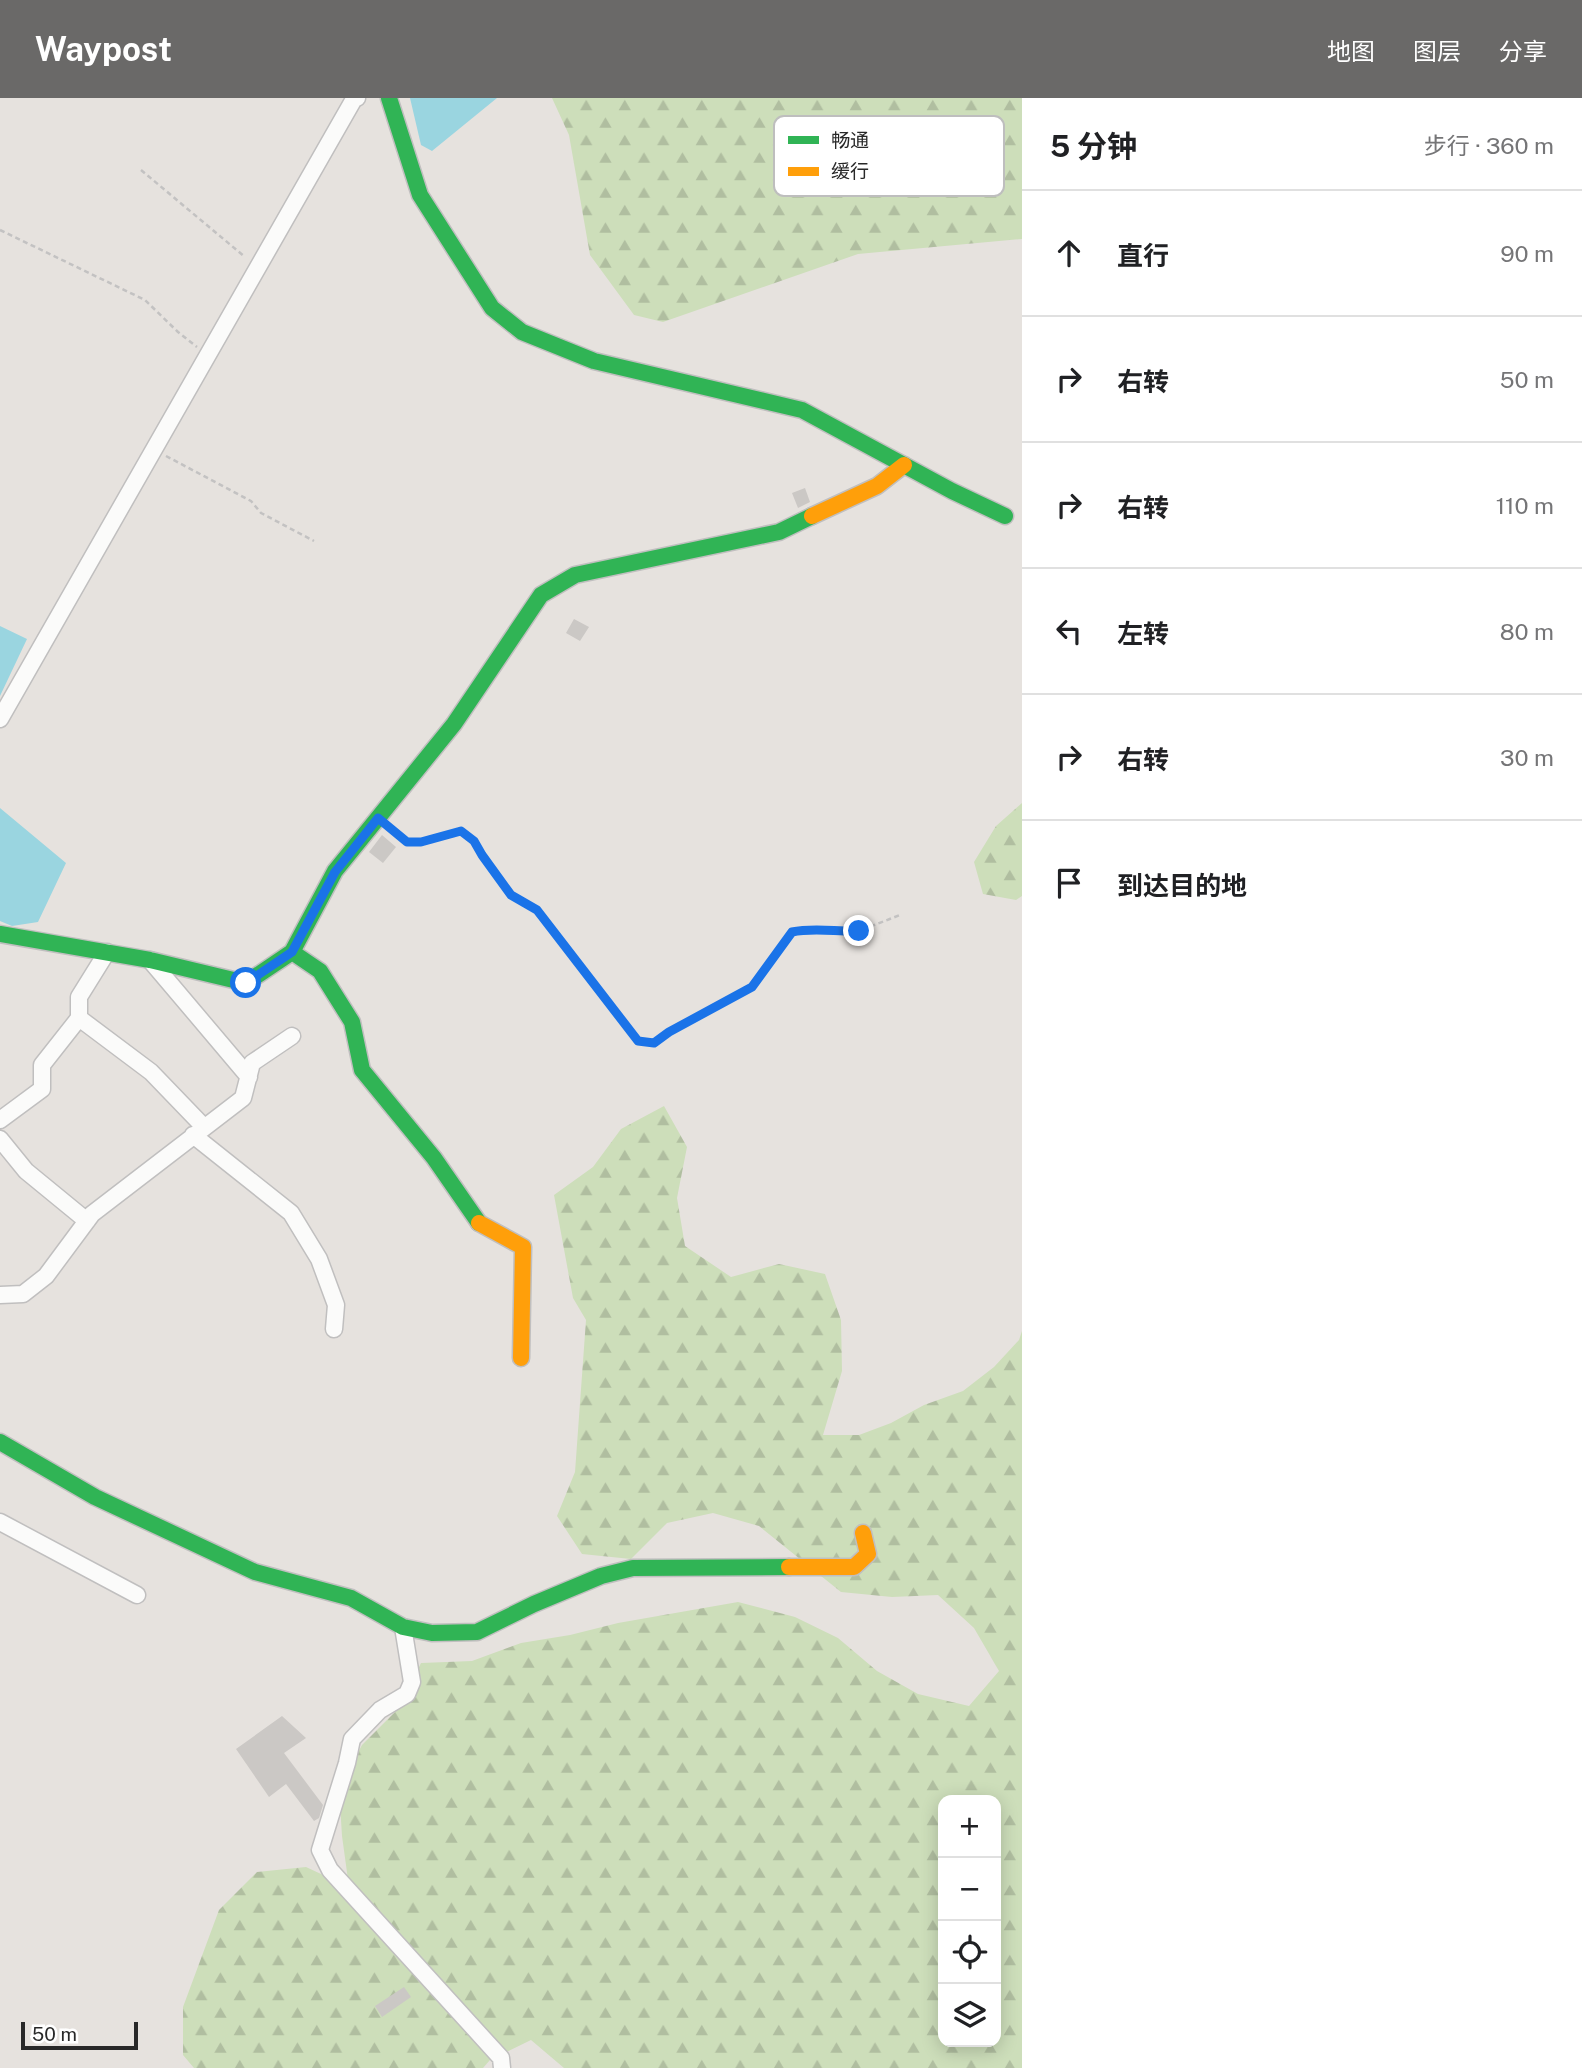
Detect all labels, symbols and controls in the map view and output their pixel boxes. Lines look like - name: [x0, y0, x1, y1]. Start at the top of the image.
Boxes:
- text: Waypost: [35, 30, 172, 68]
- text: 地图: [1327, 37, 1375, 65]
- text: 图层: [1413, 37, 1461, 65]
- text: 分享: [1499, 37, 1547, 65]
- legend: [774, 116, 1004, 196]
- text: 5 分钟: [1050, 128, 1137, 164]
- text: 畅通: [831, 129, 869, 151]
- text: 步行 · 360 m: [1424, 132, 1554, 159]
- text: 缓行: [831, 160, 869, 182]
- icon: ahead: [1050, 234, 1088, 272]
- text: 直行: [1117, 240, 1169, 271]
- text: 90 m: [1500, 240, 1554, 267]
- icon: right: [1050, 360, 1088, 398]
- text: 右转: [1117, 366, 1169, 397]
- text: 50 m: [1500, 366, 1554, 393]
- icon: right: [1050, 486, 1088, 524]
- text: 右转: [1117, 492, 1169, 523]
- text: 110 m: [1496, 492, 1554, 519]
- icon: left: [1050, 612, 1088, 650]
- text: 左转: [1117, 618, 1169, 649]
- text: 80 m: [1500, 618, 1554, 645]
- icon: right: [1050, 738, 1088, 776]
- text: 右转: [1117, 744, 1169, 775]
- text: 30 m: [1500, 744, 1554, 771]
- icon: arrive: [1050, 864, 1088, 902]
- text: 到达目的地: [1117, 870, 1247, 901]
- route end: [843, 915, 874, 946]
- route start: [230, 967, 261, 998]
- map controls: [938, 1795, 1001, 2047]
- button: +: [938, 1795, 1001, 1858]
- button: −: [938, 1858, 1001, 1921]
- button: locate: [938, 1921, 1001, 1984]
- button: layers: [938, 1984, 1001, 2047]
- scale bar: [21, 2019, 138, 2051]
- text: 50 m: [32, 2023, 77, 2045]

